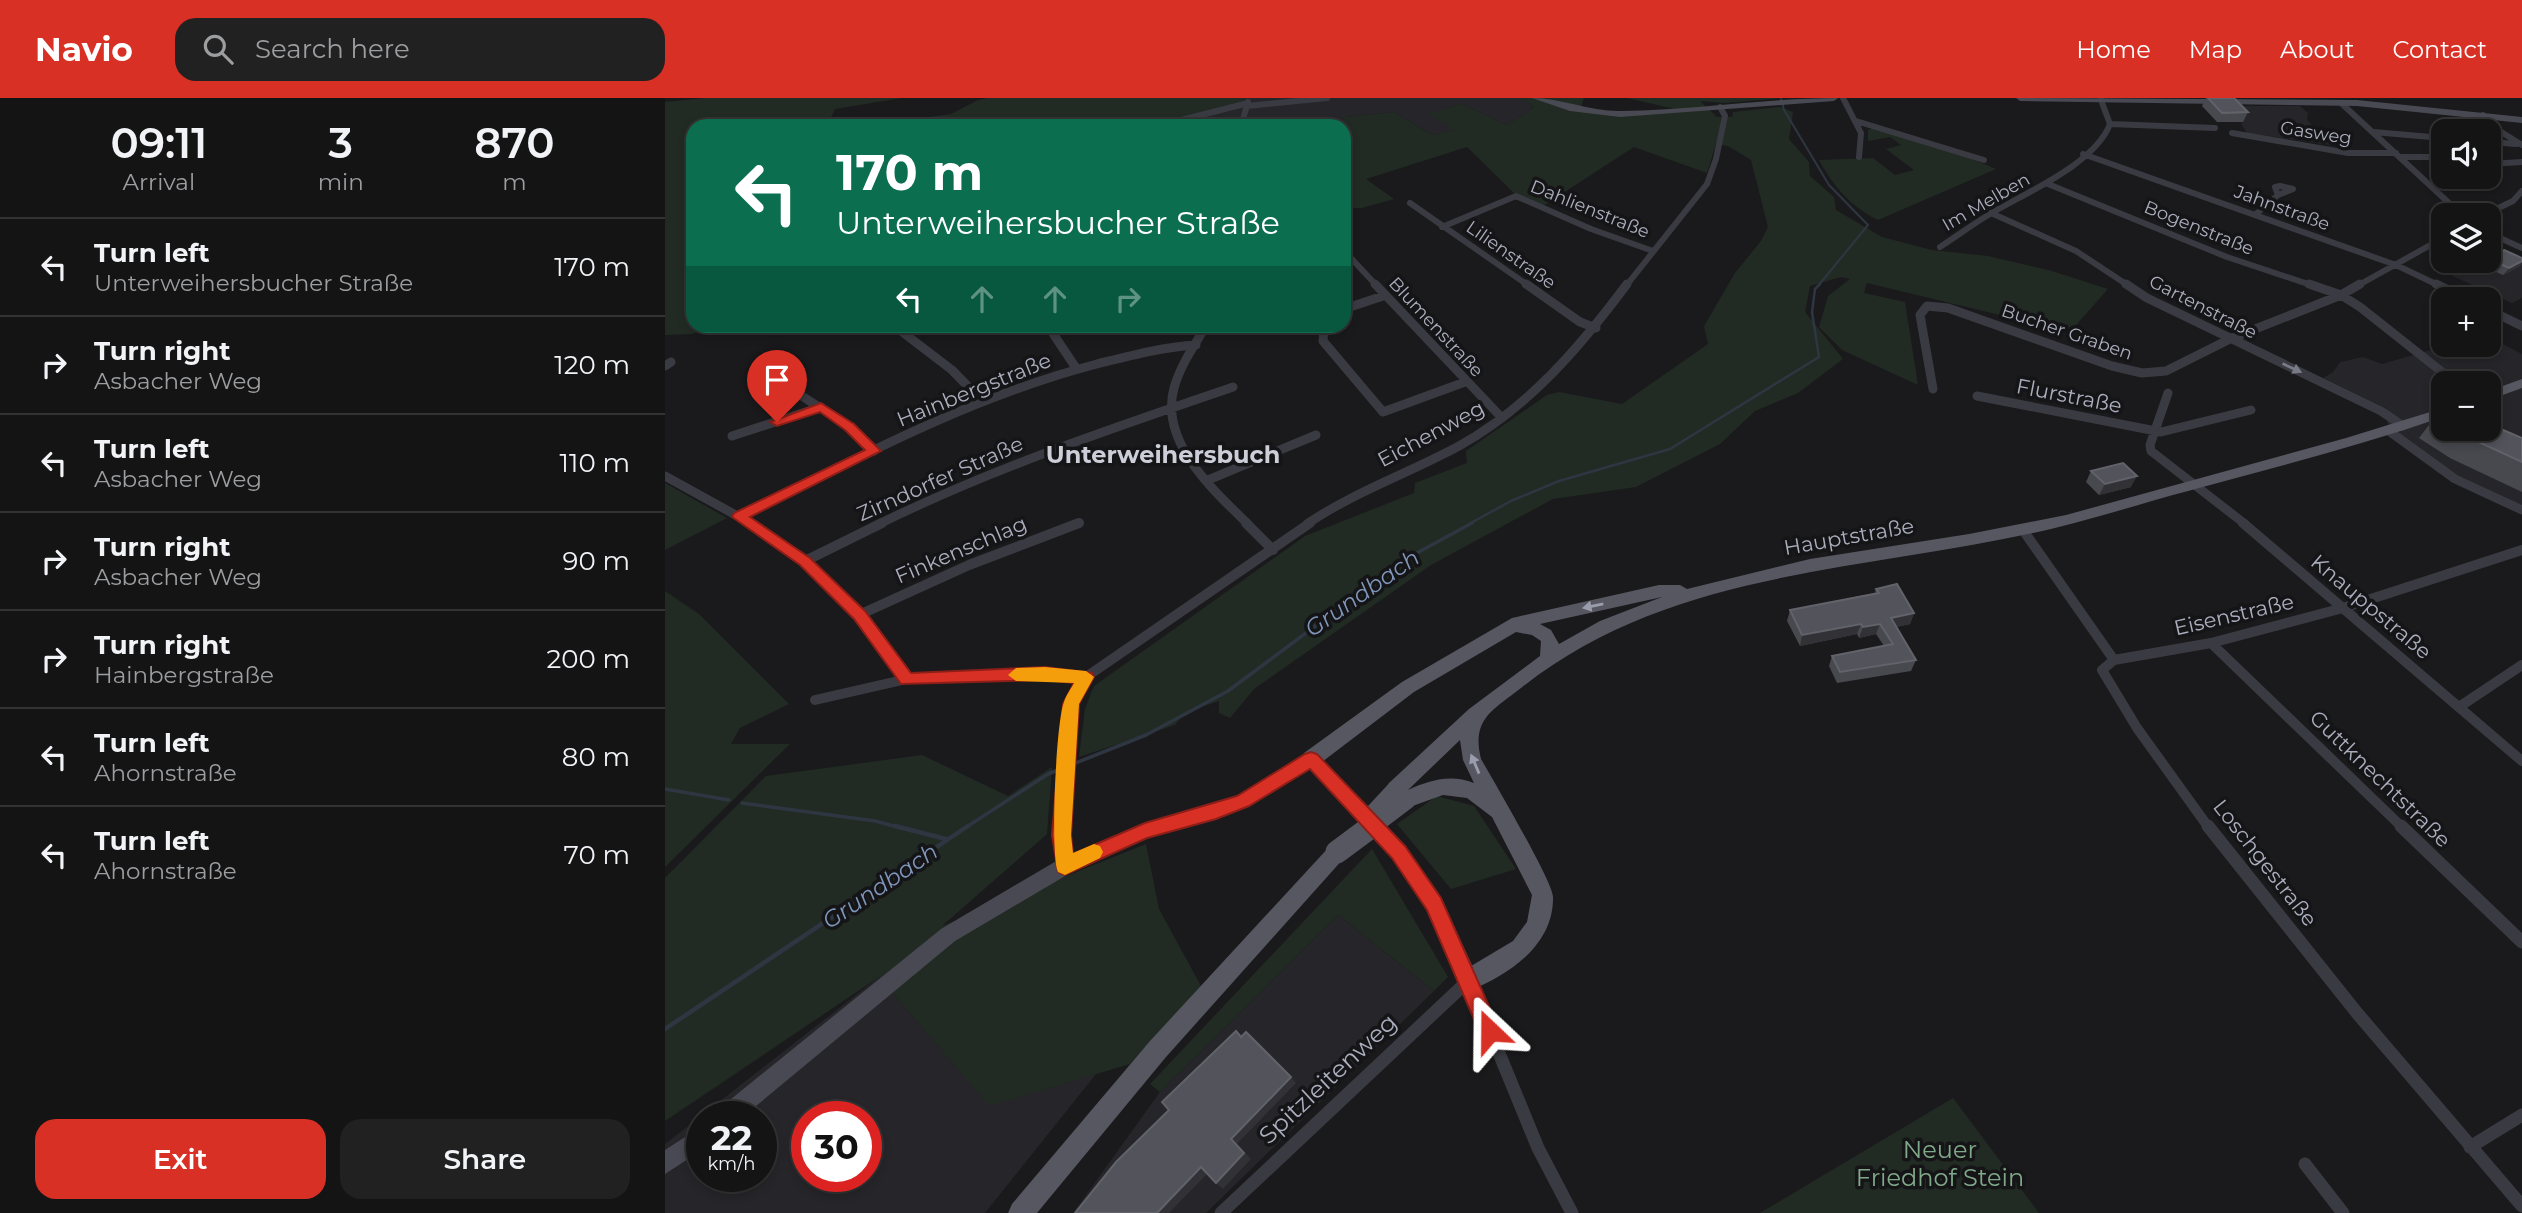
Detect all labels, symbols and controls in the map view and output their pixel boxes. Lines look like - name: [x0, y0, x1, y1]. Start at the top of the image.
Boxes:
- search box: [175, 18, 665, 81]
- text: Navio: [35, 29, 133, 69]
- icon: search: [199, 30, 237, 68]
- text: Search here: [255, 33, 410, 65]
- text: Home: [2076, 35, 2151, 64]
- text: Map: [2189, 35, 2242, 64]
- text: About: [2280, 35, 2354, 64]
- text: Contact: [2392, 35, 2487, 64]
- text: 09:11: [110, 117, 207, 169]
- text: 3: [329, 117, 353, 169]
- text: 870: [474, 117, 555, 169]
- street label: Gasweg: [2279, 117, 2353, 149]
- map controls: [2431, 119, 2501, 441]
- button: sound: [2431, 119, 2501, 189]
- text: 170 m: [836, 143, 983, 202]
- icon: left: [721, 147, 812, 238]
- text: Arrival: [123, 168, 195, 196]
- text: min: [318, 168, 364, 196]
- text: m: [502, 168, 527, 196]
- street label: Im Melben: [1938, 168, 2034, 236]
- street label: Dahlienstraße: [1527, 175, 1653, 243]
- street label: Jahnstraße: [2230, 180, 2333, 235]
- street label: Bogenstraße: [2141, 196, 2257, 260]
- text: Unterweihersbucher Straße: [836, 203, 1280, 242]
- button: layers: [2431, 203, 2501, 273]
- street label: Lilienstraße: [1462, 216, 1560, 294]
- text: Turn left: [94, 237, 210, 269]
- icon: left: [35, 248, 73, 286]
- text: 170 m: [554, 251, 630, 283]
- text: Unterweihersbucher Straße: [94, 269, 413, 297]
- street label: Gartenstraße: [2145, 270, 2261, 344]
- street label: Blumenstraße: [1384, 272, 1488, 382]
- icon: left: [890, 280, 928, 318]
- icon: ahead: [963, 280, 1001, 318]
- icon: ahead: [1036, 280, 1074, 318]
- icon: right: [1109, 280, 1147, 318]
- button: +: [2431, 287, 2501, 357]
- street label: Bucher Graben: [1999, 299, 2135, 365]
- text: Turn right: [94, 335, 230, 367]
- icon: right: [35, 346, 73, 384]
- street label: Hainbergstraße: [893, 347, 1055, 432]
- text: 120 m: [554, 349, 630, 381]
- pin: [747, 350, 807, 422]
- icon: arrive: [758, 361, 796, 399]
- one-way arrow: [2282, 363, 2302, 374]
- text: Asbacher Weg: [94, 367, 262, 395]
- button: −: [2431, 371, 2501, 441]
- street label: Flurstraße: [2014, 373, 2124, 418]
- street label: Eichenweg: [1373, 395, 1488, 472]
- street label: Zirndorfer Straße: [853, 431, 1027, 526]
- text: Turn left: [94, 433, 210, 465]
- district label: Unterweihersbuch: [1046, 440, 1280, 469]
- icon: left: [35, 444, 73, 482]
- text: 110 m: [560, 447, 630, 479]
- text: Asbacher Weg: [94, 465, 262, 493]
- street label: Finkenschlag: [891, 511, 1030, 589]
- street label: Hauptstraße: [1782, 513, 1916, 560]
- text: Turn right: [94, 531, 230, 563]
- icon: right: [35, 542, 73, 580]
- water label: Grundbach: [1299, 543, 1425, 643]
- text: 90 m: [563, 545, 630, 577]
- street label: Knauppstraße: [2306, 549, 2437, 664]
- text: Asbacher Weg: [94, 563, 262, 591]
- street label: Eisenstraße: [2172, 589, 2296, 640]
- one-way arrow: [1582, 600, 1604, 611]
- text: Turn right: [94, 629, 230, 661]
- icon: right: [35, 640, 73, 678]
- text: 200 m: [546, 643, 630, 675]
- text: Hainbergstraße: [94, 661, 274, 689]
- street label: Guttknechtstraße: [2305, 705, 2456, 852]
- text: Turn left: [94, 727, 210, 759]
- icon: left: [35, 738, 73, 776]
- text: 80 m: [562, 741, 630, 773]
- one-way arrow: [1469, 754, 1481, 774]
- text: Ahornstraße: [94, 759, 237, 787]
- street label: Loschgestraße: [2208, 794, 2323, 931]
- text: Turn left: [94, 825, 210, 857]
- icon: left: [35, 836, 73, 874]
- water label: Grundbach: [817, 837, 943, 935]
- text: 70 m: [564, 839, 630, 871]
- text: Ahornstraße: [94, 857, 237, 885]
- position arrow: [1453, 994, 1527, 1068]
- street label: Spitzleitenweg: [1253, 1007, 1403, 1150]
- speed limit sign: 30: [791, 1101, 882, 1192]
- text: 22: [711, 1116, 752, 1159]
- button: Exit: [35, 1119, 326, 1199]
- button: Share: [340, 1119, 630, 1199]
- park label: Neuer Friedhof Stein: [1856, 1135, 2024, 1192]
- text: km/h: [707, 1153, 756, 1175]

